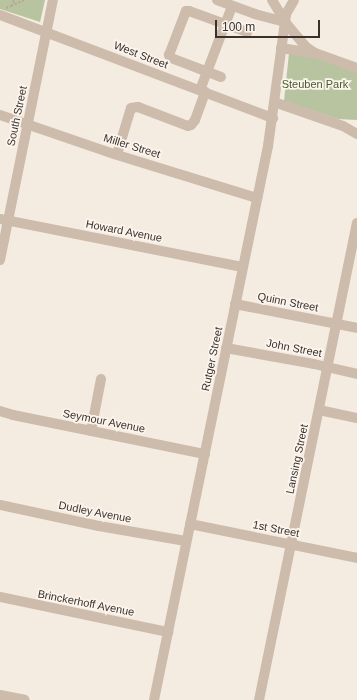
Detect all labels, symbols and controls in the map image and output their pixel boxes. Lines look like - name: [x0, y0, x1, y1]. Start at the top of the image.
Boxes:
- scale bar: [217, 12, 322, 38]
- text: 100 m: [222, 20, 255, 34]
- street label: West Street: [112, 39, 170, 71]
- park label: Steuben Park: [282, 77, 348, 91]
- street label: South Street: [4, 85, 30, 147]
- street label: Miller Street: [102, 131, 162, 161]
- street label: Howard Avenue: [84, 217, 164, 245]
- street label: Quinn Street: [256, 290, 320, 314]
- street label: Rutger Street: [199, 326, 225, 392]
- street label: John Street: [265, 336, 323, 360]
- street label: Seymour Avenue: [61, 406, 147, 436]
- street label: Lansing Street: [283, 423, 311, 495]
- street label: Dudley Avenue: [57, 498, 133, 526]
- street label: 1st Street: [252, 518, 300, 540]
- street label: Brinckerhoff Avenue: [36, 587, 136, 619]

